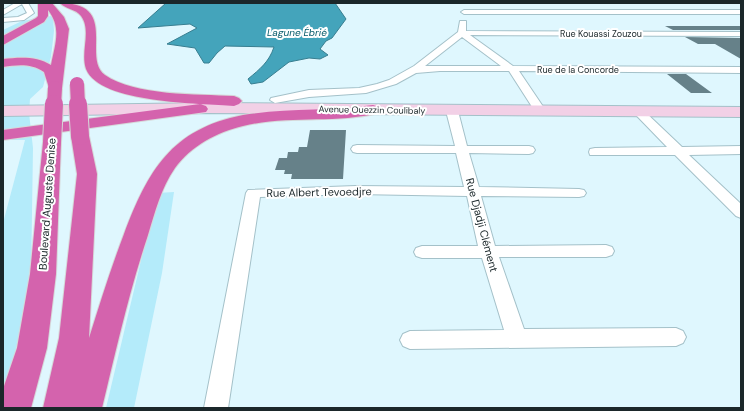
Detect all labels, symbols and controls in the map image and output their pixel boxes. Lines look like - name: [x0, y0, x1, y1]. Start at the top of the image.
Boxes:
- water label: Lagune Ébrié: [267, 26, 327, 39]
- street label: Rue Kouassi Zouzou: [560, 28, 642, 40]
- street label: Rue de la Concorde: [537, 64, 619, 76]
- street label: Avenue Ouezzin Coulibaly: [318, 103, 426, 117]
- street label: Boulevard Auguste Denise: [35, 138, 59, 270]
- street label: Rue Djadji Clément: [463, 177, 501, 273]
- street label: Rue Albert Tevoedjre: [266, 184, 372, 200]

